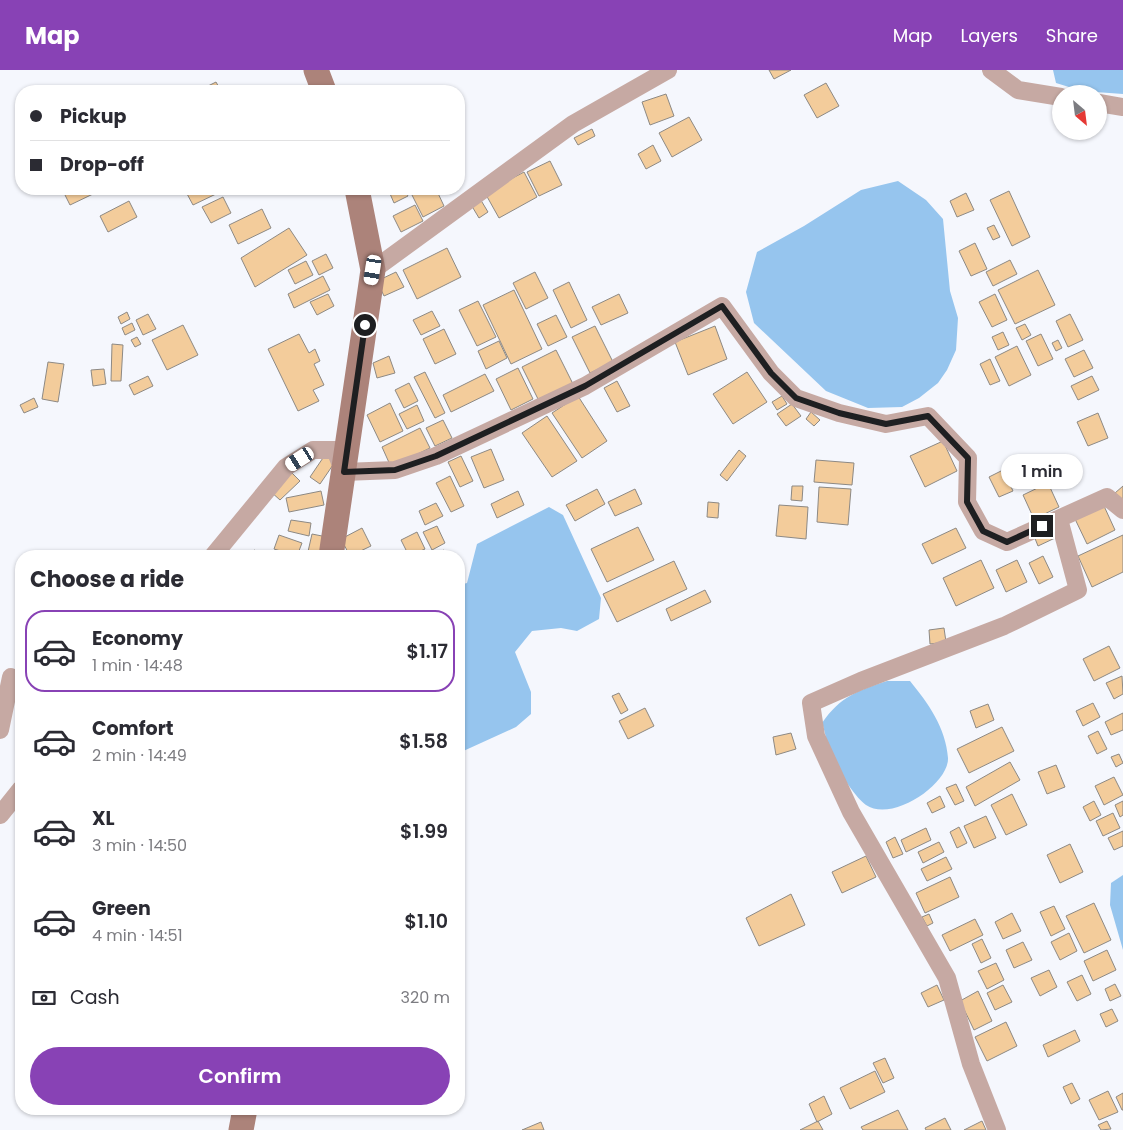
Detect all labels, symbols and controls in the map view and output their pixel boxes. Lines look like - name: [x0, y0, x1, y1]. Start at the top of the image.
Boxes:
- text: Map: [25, 19, 80, 52]
- text: Map: [893, 23, 933, 48]
- text: Layers: [961, 23, 1018, 48]
- text: Share: [1046, 23, 1098, 48]
- north arrow: [1052, 85, 1108, 140]
- map controls: [1052, 85, 1107, 140]
- text: Pickup: [60, 103, 126, 130]
- text: Drop-off: [60, 151, 144, 178]
- car: [363, 254, 382, 286]
- route start: [354, 314, 376, 336]
- car: [283, 445, 316, 473]
- callout: 1 min: [1001, 454, 1083, 488]
- text: 1 min: [1021, 460, 1063, 483]
- route end: [1031, 515, 1053, 537]
- text: Choose a ride: [30, 564, 184, 595]
- text: Economy: [92, 625, 183, 652]
- icon: car: [32, 629, 77, 674]
- text: $1.17: [406, 638, 448, 665]
- text: 1 min · 14:48: [92, 654, 183, 677]
- text: Comfort: [92, 715, 174, 742]
- icon: car: [32, 719, 77, 764]
- text: $1.58: [399, 728, 448, 755]
- text: 2 min · 14:49: [92, 744, 187, 767]
- text: XL: [92, 805, 115, 832]
- icon: car: [32, 809, 77, 854]
- text: $1.99: [400, 818, 448, 845]
- text: 3 min · 14:50: [92, 834, 187, 857]
- text: Green: [92, 895, 151, 922]
- icon: car: [32, 899, 77, 944]
- text: $1.10: [405, 908, 448, 935]
- text: 4 min · 14:51: [92, 924, 183, 947]
- icon: cash: [30, 984, 58, 1012]
- text: Cash: [70, 984, 120, 1011]
- text: 320 m: [401, 986, 450, 1009]
- button: Confirm: [30, 1047, 450, 1105]

